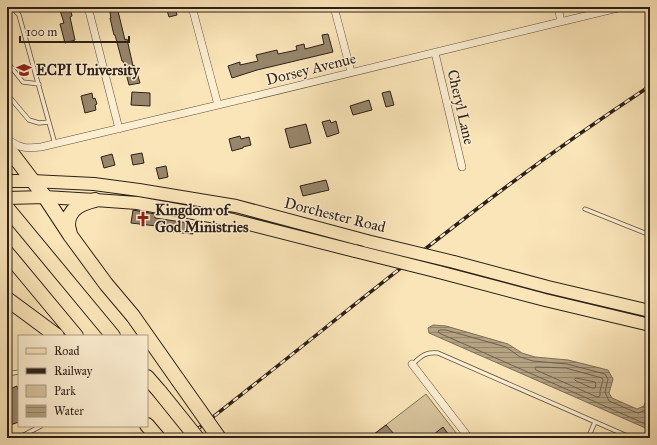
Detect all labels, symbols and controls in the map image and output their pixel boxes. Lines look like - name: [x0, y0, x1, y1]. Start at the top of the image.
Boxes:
- scale bar: [20, 18, 129, 44]
- text: 100 m: [26, 25, 57, 39]
- street label: Dorsey Avenue: [264, 49, 358, 89]
- school or university icon: ECPI University: [15, 61, 33, 79]
- place label: ECPI University: [36, 61, 140, 80]
- street label: Cheryl Lane: [444, 68, 478, 146]
- street label: Dorchester Road: [282, 194, 388, 236]
- place label: Kingdom of God Ministries: [155, 201, 249, 236]
- church icon: Kingdom of God Ministries: [134, 210, 152, 228]
- legend: [18, 335, 148, 427]
- text: Road: [54, 344, 80, 358]
- text: Railway: [54, 364, 93, 378]
- text: Park: [54, 384, 76, 398]
- text: Water: [54, 404, 84, 418]

